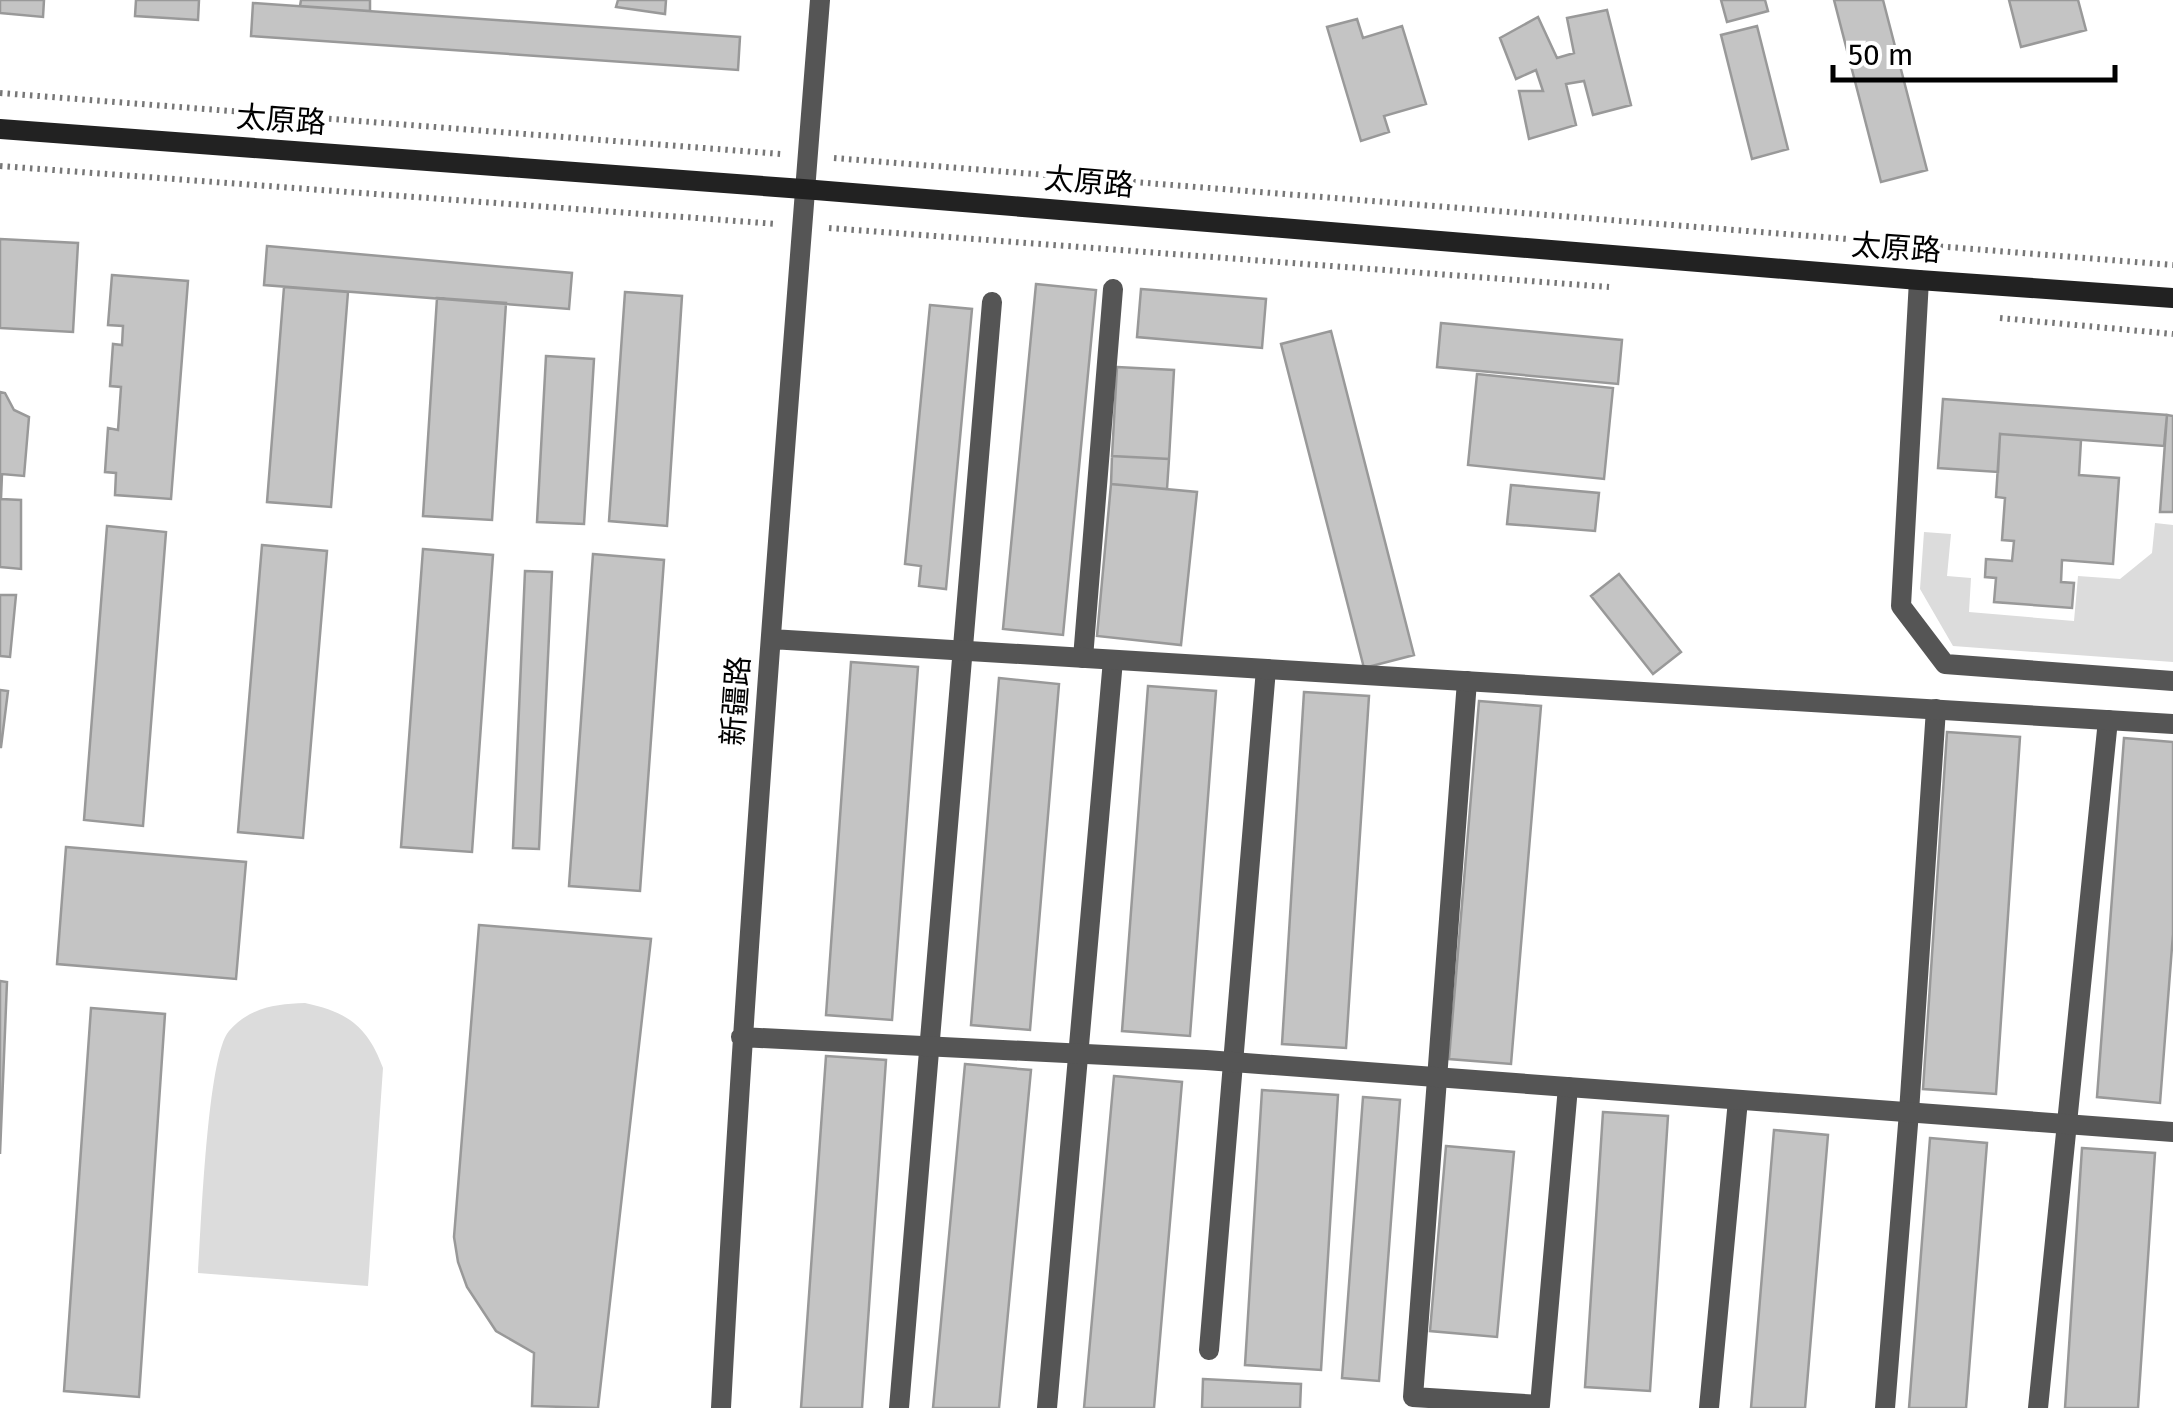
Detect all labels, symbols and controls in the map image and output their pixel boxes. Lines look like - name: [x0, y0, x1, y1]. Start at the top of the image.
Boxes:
- scale bar: [1833, 20, 2116, 82]
- text: 50 m: [1848, 37, 1913, 73]
- street label: 太原路: [235, 99, 327, 141]
- street label: 太原路: [1043, 160, 1135, 204]
- street label: 太原路: [1850, 227, 1942, 269]
- street label: 新疆路: [715, 655, 757, 747]

